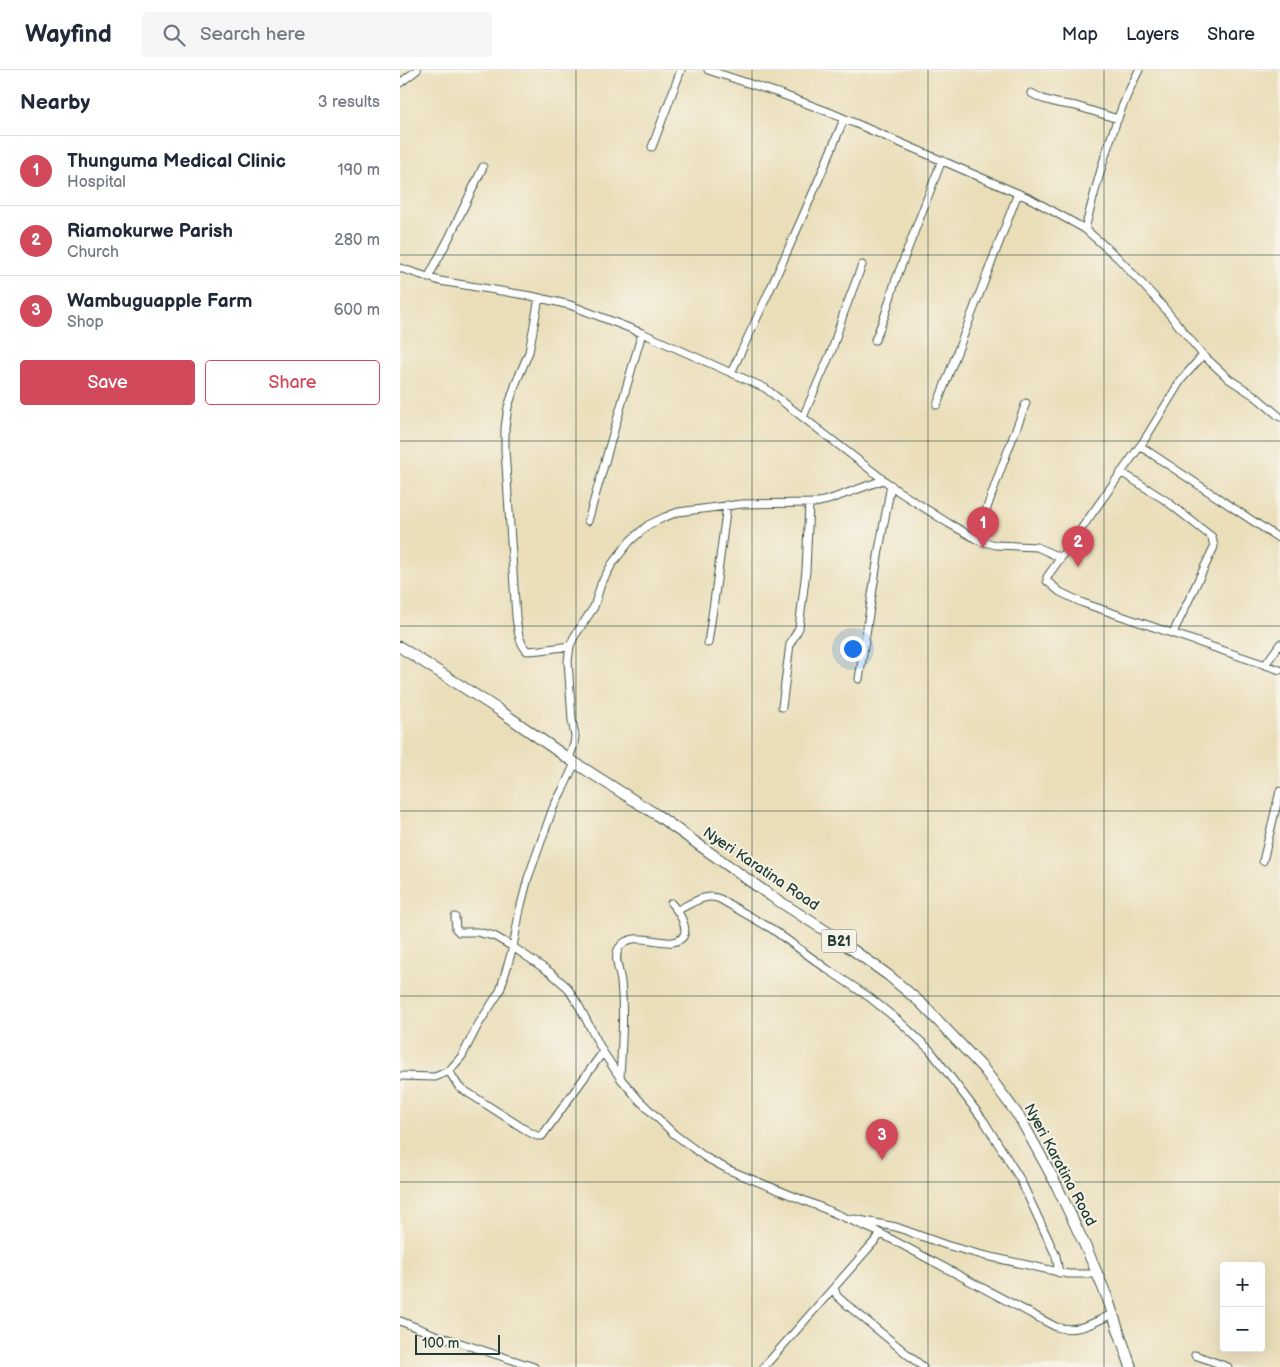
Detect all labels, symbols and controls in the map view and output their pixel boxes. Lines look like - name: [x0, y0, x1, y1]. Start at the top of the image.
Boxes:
- search box: [142, 12, 492, 57]
- text: Wayfind: [25, 20, 112, 49]
- icon: search: [160, 21, 188, 49]
- text: Search here: [200, 23, 305, 46]
- text: Map: [1062, 24, 1098, 45]
- text: Layers: [1126, 24, 1179, 45]
- text: Share: [1207, 24, 1255, 45]
- text: Nearby: [20, 90, 90, 115]
- text: 3 results: [318, 93, 380, 112]
- text: Thunguma Medical Clinic: [67, 150, 286, 173]
- text: 1: [33, 161, 39, 180]
- text: 190 m: [338, 161, 380, 180]
- text: Hospital: [67, 173, 126, 192]
- text: Riamokurwe Parish: [67, 220, 233, 243]
- text: 2: [31, 231, 41, 250]
- text: 280 m: [334, 231, 380, 250]
- text: Church: [67, 243, 119, 262]
- text: Wambuguapple Farm: [67, 290, 253, 313]
- text: 3: [31, 301, 41, 320]
- text: 600 m: [334, 301, 380, 320]
- text: Shop: [67, 313, 104, 332]
- button: Save: [20, 360, 195, 405]
- button: Share: [205, 360, 380, 405]
- pin: 1: [967, 507, 999, 548]
- pin: 2: [1062, 526, 1094, 567]
- your location: [840, 636, 866, 662]
- street label: Nyeri Karatina Road: [699, 823, 823, 915]
- road number: B21: [822, 929, 856, 952]
- street label: Nyeri Karatina Road: [1020, 1100, 1100, 1230]
- pin: 3: [866, 1119, 898, 1160]
- map controls: [1220, 1262, 1265, 1352]
- button: +: [1220, 1262, 1265, 1307]
- button: −: [1220, 1307, 1265, 1352]
- scale bar: [415, 1332, 500, 1355]
- text: 100 m: [422, 1335, 459, 1352]

